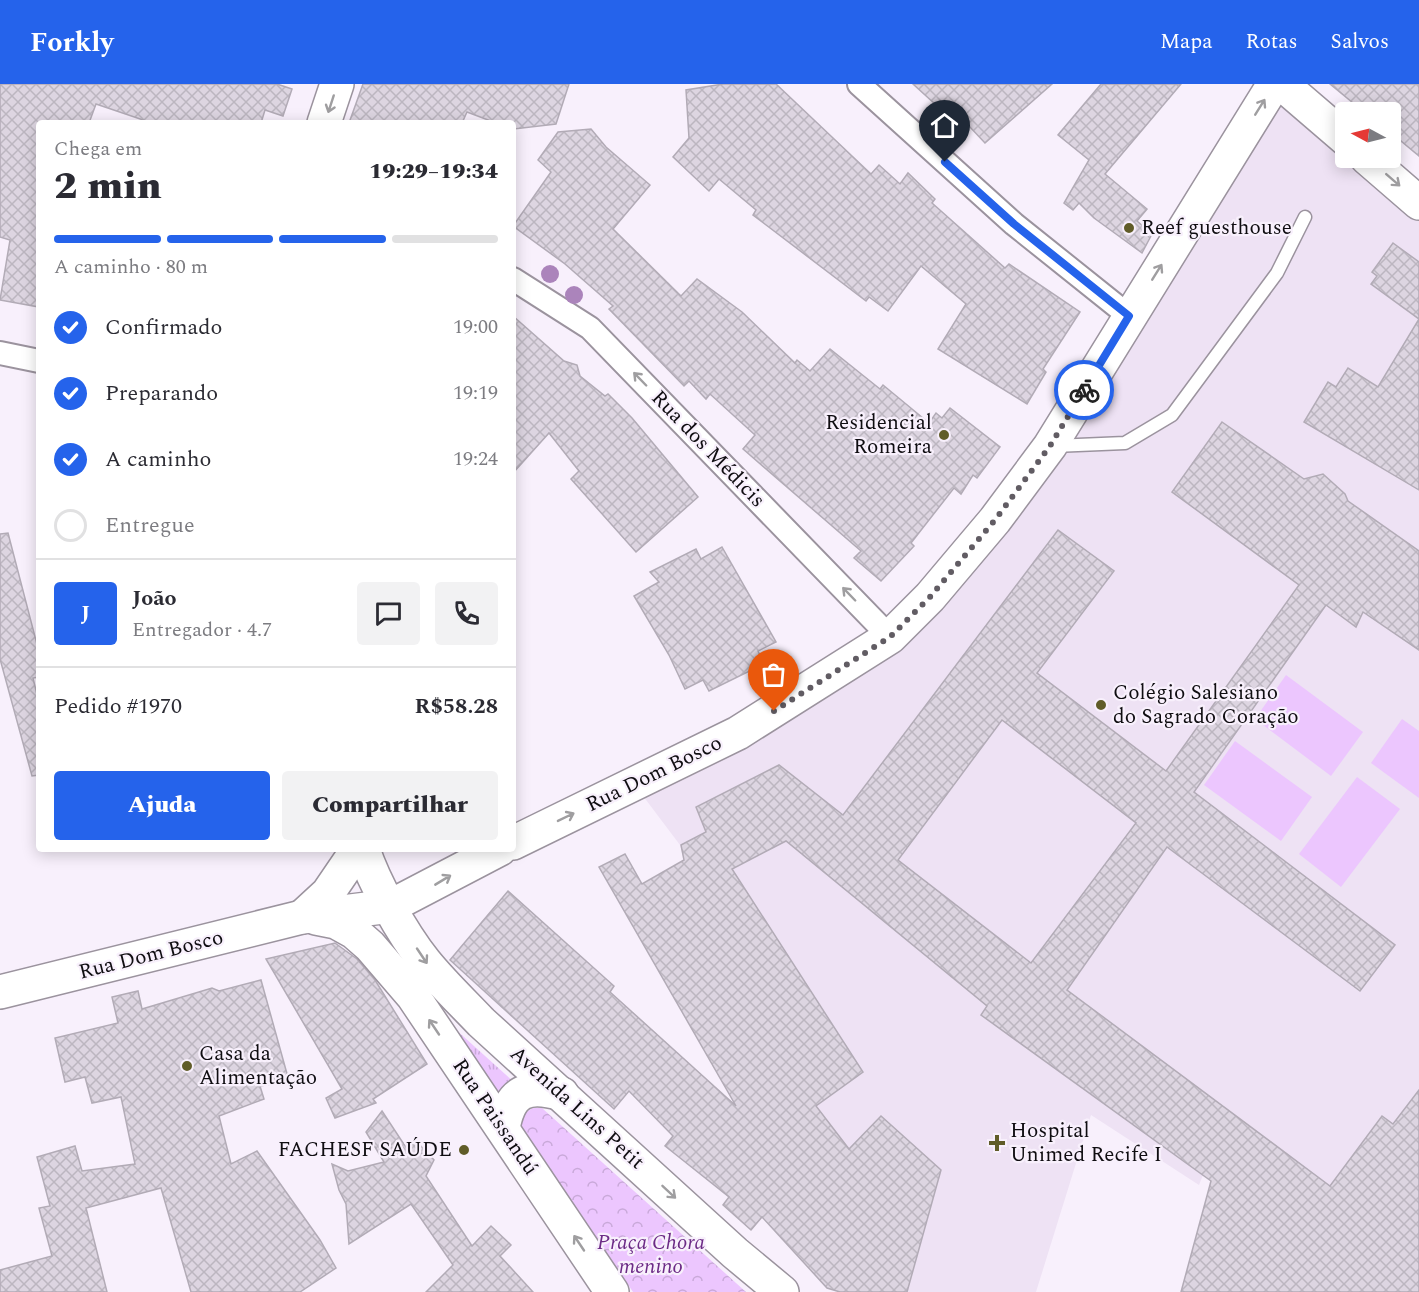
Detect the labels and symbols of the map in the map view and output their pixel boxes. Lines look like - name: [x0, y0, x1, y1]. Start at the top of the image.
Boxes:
- one-way arrow: [324, 94, 335, 112]
- one-way arrow: [1254, 99, 1266, 116]
- pin: [919, 100, 970, 162]
- north arrow: [1335, 102, 1401, 168]
- one-way arrow: [1385, 173, 1400, 187]
- place label: Reef guesthouse: [1141, 212, 1292, 244]
- marker: Reef guesthouse: [1122, 221, 1136, 235]
- one-way arrow: [1151, 264, 1163, 281]
- courier: [1054, 360, 1114, 420]
- one-way arrow: [633, 372, 647, 387]
- street label: Rua dos Médicis: [643, 383, 773, 515]
- place label: Residencial Romeira: [825, 407, 933, 463]
- marker: Residencial Romeira: [937, 428, 951, 442]
- one-way arrow: [842, 587, 856, 602]
- pin: [748, 649, 799, 711]
- place label: Colégio Salesiano do Sagrado Coração: [1113, 677, 1299, 733]
- marker: Colégio Salesiano do Sagrado Coração: [1094, 698, 1108, 712]
- street label: Rua Dom Bosco: [580, 727, 728, 821]
- one-way arrow: [556, 811, 574, 822]
- one-way arrow: [434, 873, 451, 885]
- street label: Rua Dom Bosco: [75, 922, 227, 988]
- one-way arrow: [416, 947, 428, 964]
- one-way arrow: [428, 1020, 440, 1036]
- place label: Casa da Alimentação: [199, 1038, 317, 1094]
- street label: Avenida Lins Petit: [502, 1039, 652, 1177]
- street label: Rua Paissandú: [444, 1052, 546, 1182]
- marker: Casa da Alimentação: [180, 1059, 194, 1073]
- place label: Hospital Unimed Recife I: [1010, 1115, 1162, 1171]
- place label: FACHESF SAÚDE: [278, 1134, 452, 1166]
- marker: Hospital Unimed Recife I: [988, 1134, 1006, 1152]
- marker: FACHESF SAÚDE: [457, 1143, 471, 1157]
- one-way arrow: [661, 1184, 676, 1199]
- park label: Praça Chora menino: [597, 1227, 705, 1283]
- one-way arrow: [573, 1235, 586, 1252]

